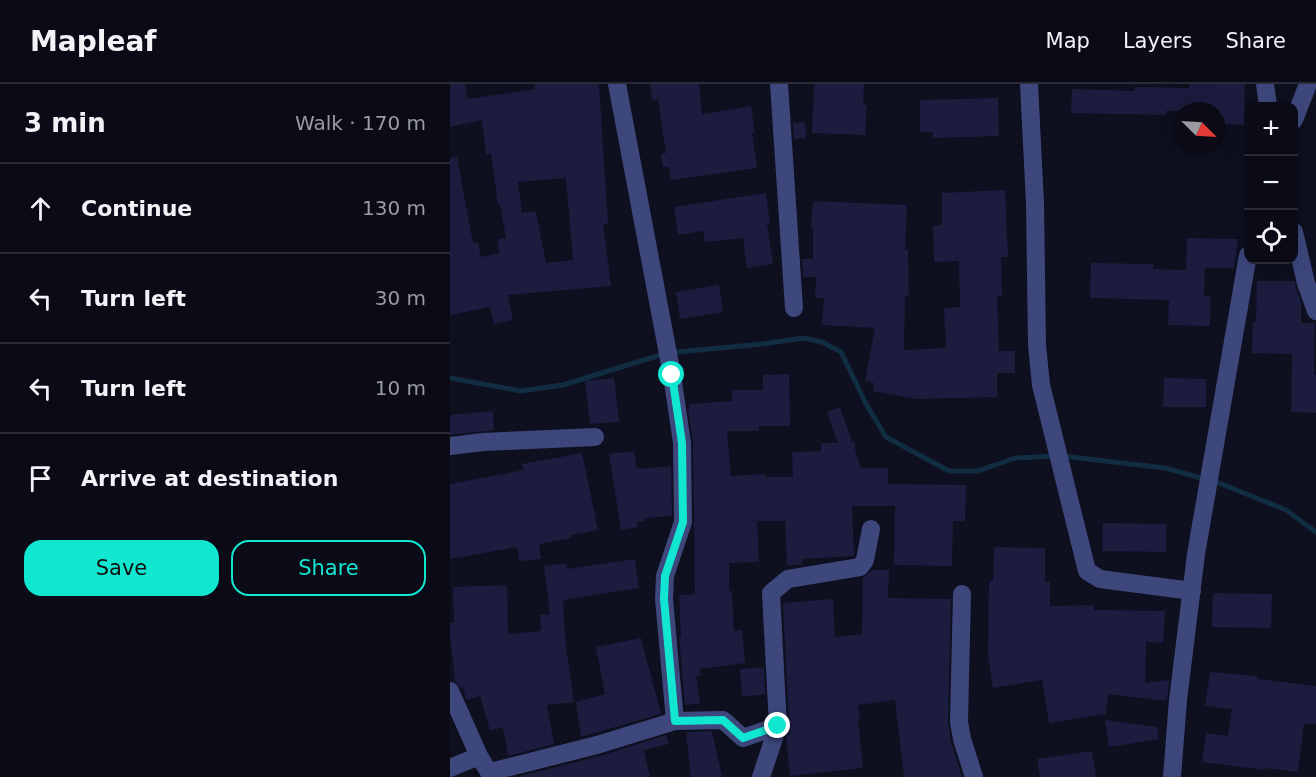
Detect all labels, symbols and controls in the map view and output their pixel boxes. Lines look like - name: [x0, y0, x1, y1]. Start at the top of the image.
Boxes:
- text: Mapleaf: [30, 25, 156, 58]
- text: Map: [1046, 29, 1090, 53]
- text: Layers: [1123, 29, 1192, 53]
- text: Share: [1225, 29, 1286, 53]
- north arrow: [1172, 102, 1226, 156]
- map controls: [1244, 102, 1298, 264]
- button: +: [1244, 102, 1298, 156]
- text: 3 min: [24, 108, 106, 138]
- text: Walk · 170 m: [295, 111, 426, 135]
- button: −: [1244, 156, 1298, 210]
- icon: ahead: [24, 192, 57, 225]
- text: Continue: [81, 196, 192, 221]
- text: 130 m: [362, 196, 426, 220]
- button: locate: [1244, 210, 1298, 264]
- icon: left: [24, 282, 57, 315]
- text: Turn left: [81, 286, 186, 311]
- text: 30 m: [375, 286, 426, 310]
- route start: [658, 361, 684, 387]
- icon: left: [24, 372, 57, 405]
- text: Turn left: [81, 376, 186, 401]
- text: 10 m: [375, 376, 426, 400]
- icon: arrive: [24, 462, 57, 495]
- text: Arrive at destination: [81, 466, 338, 491]
- button: Save: [24, 540, 219, 596]
- button: Share: [231, 540, 426, 596]
- route end: [764, 712, 790, 738]

